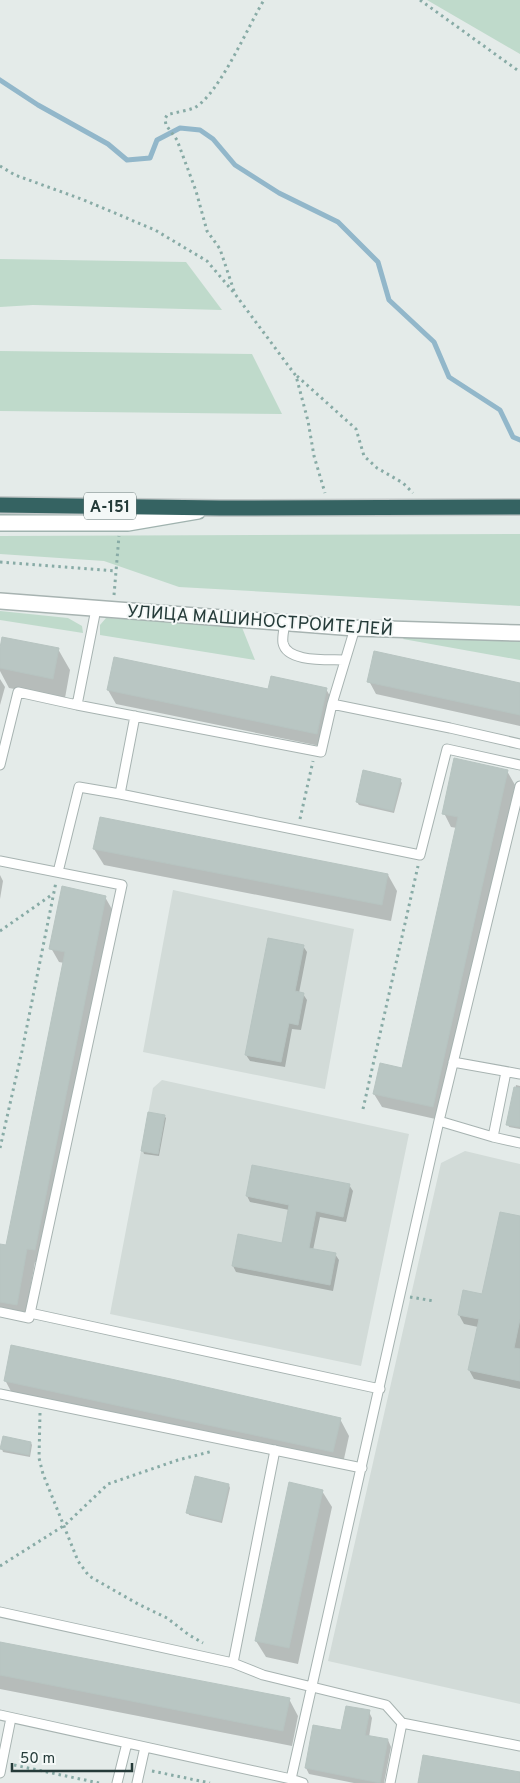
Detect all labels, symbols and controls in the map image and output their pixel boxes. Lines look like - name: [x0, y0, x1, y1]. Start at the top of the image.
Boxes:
- road number: А-151: [84, 492, 136, 520]
- street label: УЛИЦА МАШИНОСТРОИТЕЛЕЙ: [126, 599, 394, 642]
- scale bar: [12, 1740, 132, 1772]
- text: 50 m: [20, 1750, 55, 1769]

